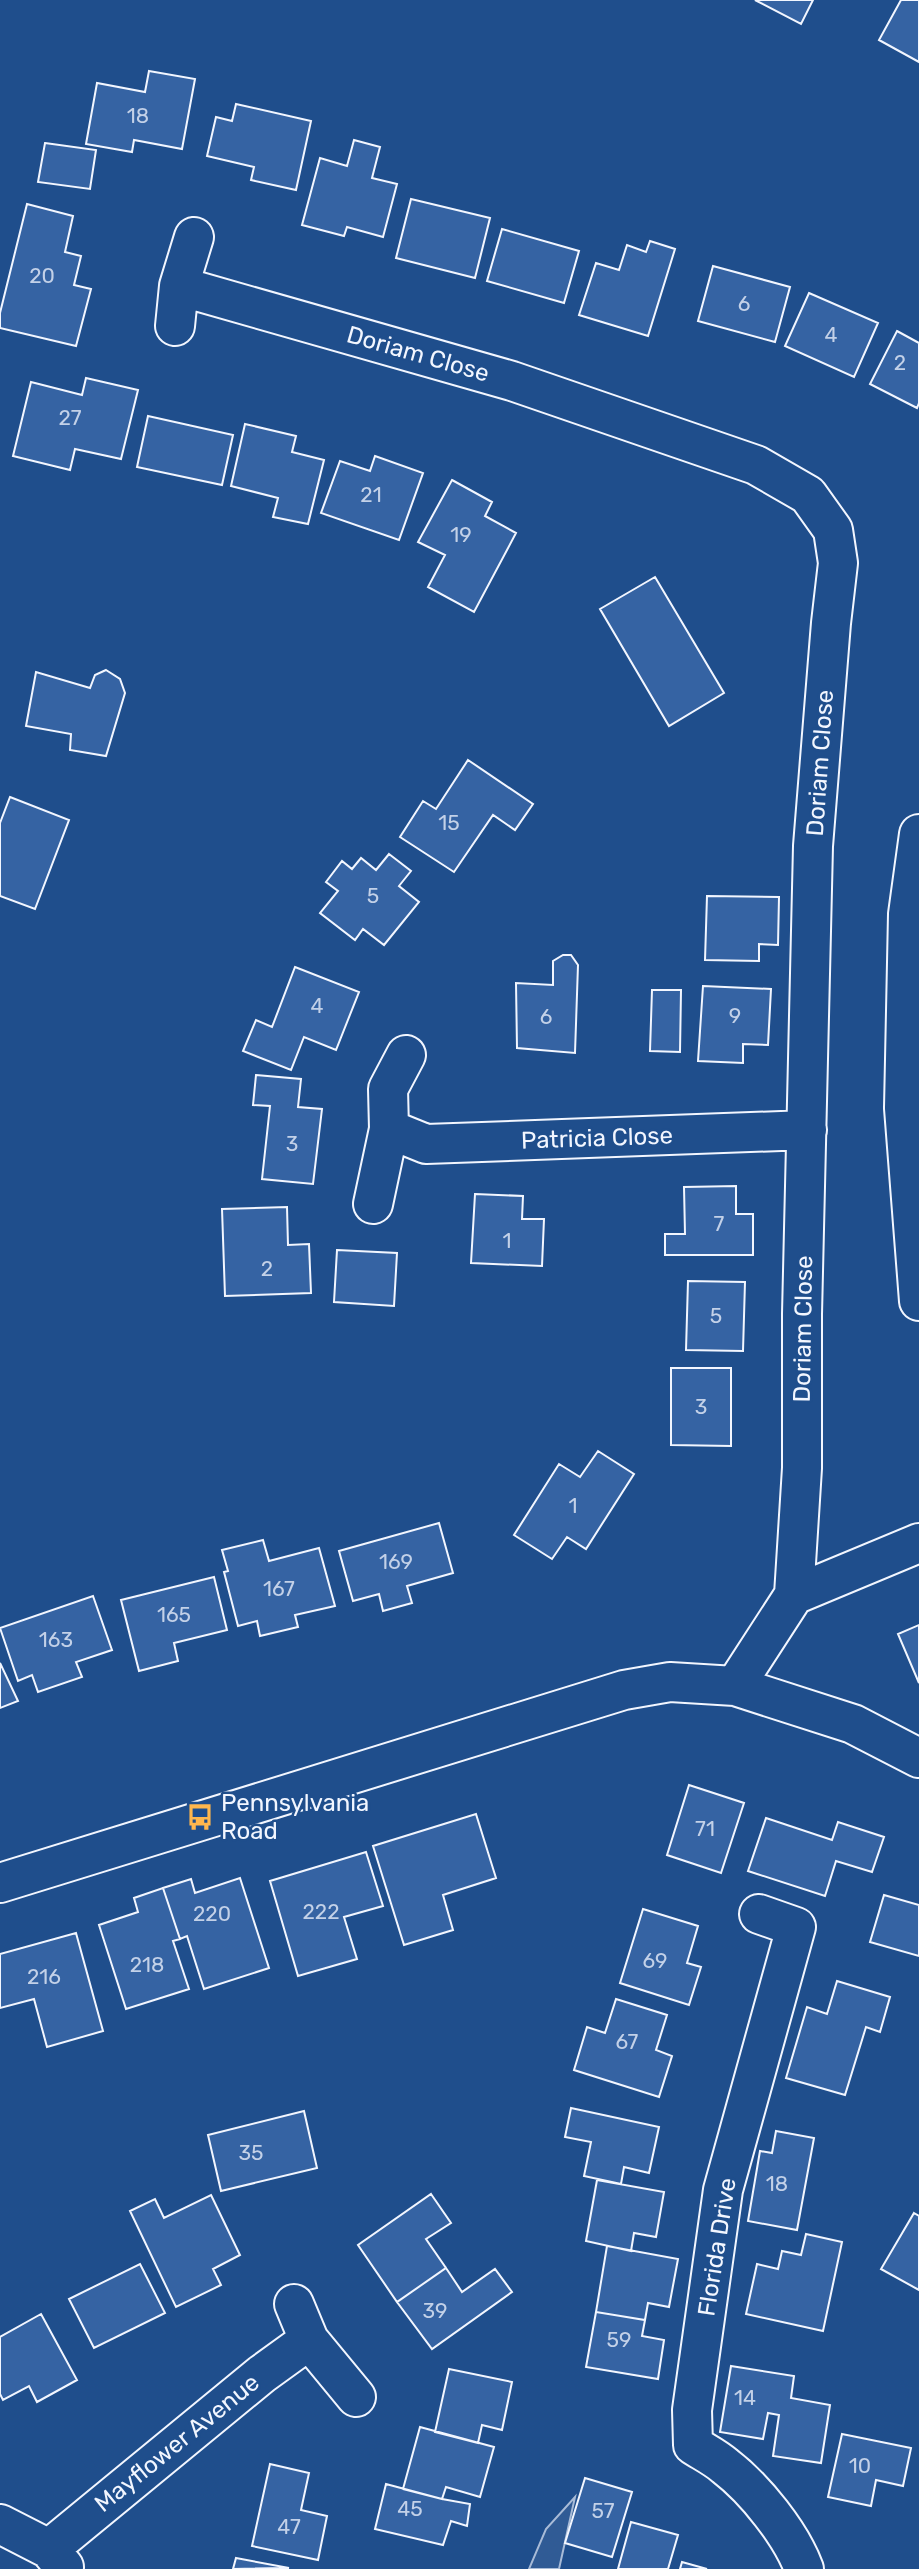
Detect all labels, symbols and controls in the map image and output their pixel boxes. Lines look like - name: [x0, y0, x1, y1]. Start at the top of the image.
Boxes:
- house number: 18: [127, 103, 149, 128]
- house number: 20: [29, 263, 55, 288]
- house number: 6: [738, 291, 750, 316]
- street label: Doriam Close: [343, 320, 493, 388]
- house number: 4: [824, 322, 838, 347]
- house number: 2: [894, 350, 906, 375]
- house number: 27: [58, 405, 82, 430]
- house number: 21: [360, 482, 382, 507]
- house number: 19: [450, 522, 472, 547]
- street label: Doriam Close: [801, 689, 839, 837]
- house number: 15: [438, 810, 460, 835]
- house number: 5: [367, 883, 379, 908]
- house number: 4: [310, 993, 324, 1018]
- house number: 9: [729, 1003, 741, 1028]
- house number: 6: [540, 1004, 552, 1029]
- street label: Patricia Close: [521, 1121, 673, 1155]
- house number: 3: [286, 1131, 298, 1156]
- house number: 7: [714, 1211, 725, 1236]
- house number: 1: [503, 1228, 512, 1253]
- street label: Doriam Close: [788, 1255, 818, 1403]
- house number: 2: [261, 1256, 273, 1281]
- house number: 5: [710, 1303, 722, 1328]
- house number: 3: [695, 1394, 707, 1419]
- house number: 1: [569, 1493, 578, 1518]
- house number: 169: [379, 1549, 413, 1574]
- house number: 167: [263, 1576, 295, 1601]
- house number: 165: [157, 1602, 191, 1627]
- house number: 163: [39, 1627, 73, 1652]
- place label: Pennsylvania Road: [221, 1789, 369, 1845]
- bus stop icon: Pennsylvania Road: [185, 1802, 215, 1832]
- house number: 71: [695, 1816, 715, 1841]
- house number: 222: [303, 1899, 339, 1924]
- house number: 220: [193, 1901, 231, 1926]
- house number: 69: [642, 1948, 668, 1973]
- house number: 218: [130, 1952, 164, 1977]
- house number: 216: [27, 1964, 61, 1989]
- house number: 67: [616, 2029, 639, 2054]
- house number: 35: [238, 2140, 264, 2165]
- house number: 18: [766, 2171, 788, 2196]
- street label: Florida Drive: [692, 2176, 742, 2318]
- house number: 39: [422, 2298, 448, 2323]
- house number: 59: [607, 2327, 631, 2352]
- street label: Mayflower Avenue: [89, 2368, 265, 2518]
- house number: 14: [734, 2385, 756, 2410]
- house number: 10: [849, 2453, 871, 2478]
- house number: 45: [397, 2496, 423, 2521]
- house number: 57: [591, 2498, 615, 2523]
- house number: 47: [277, 2514, 301, 2539]

